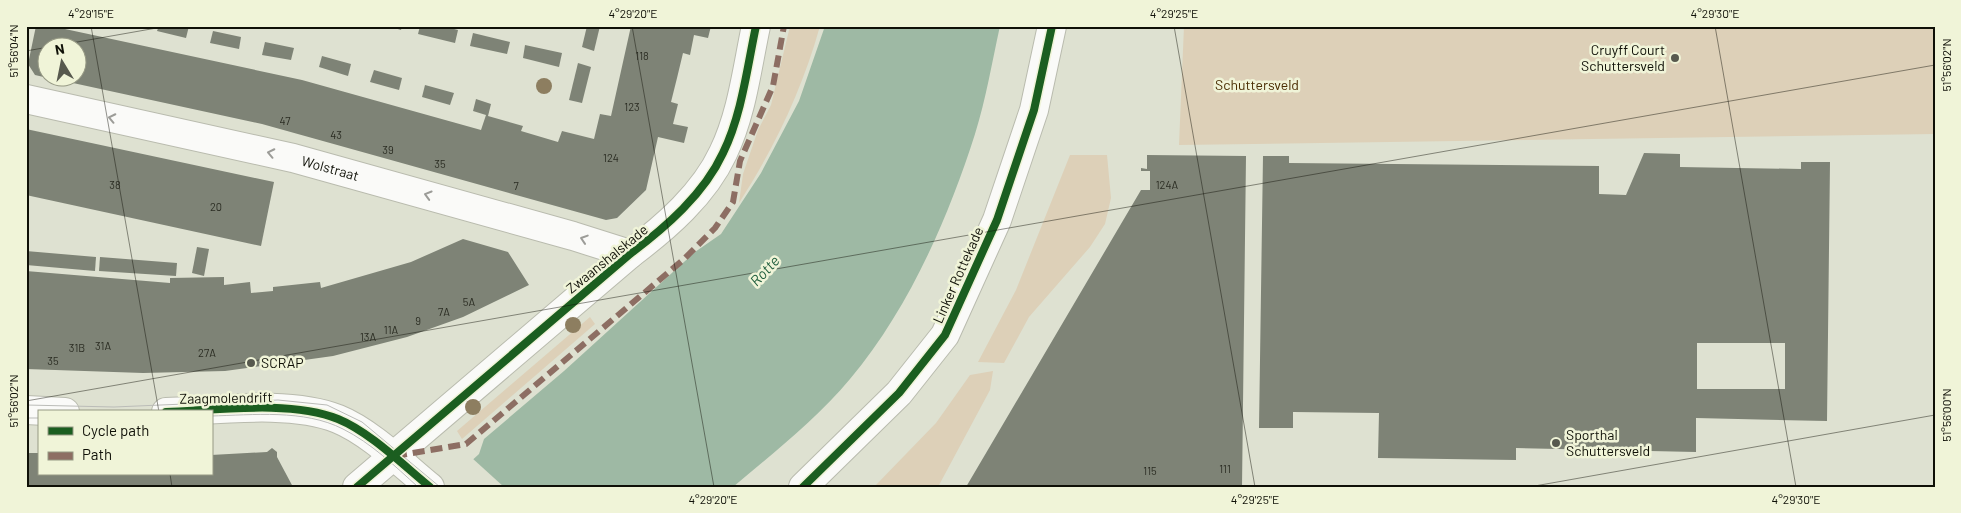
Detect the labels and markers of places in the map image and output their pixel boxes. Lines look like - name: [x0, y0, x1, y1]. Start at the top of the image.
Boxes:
- place label: Cruyff Court Schuttersveld: [1581, 41, 1665, 74]
- marker: Cruyff Court Schuttersveld: [1669, 52, 1681, 64]
- place label: SCRAP: [261, 354, 304, 371]
- marker: SCRAP: [245, 357, 257, 369]
- place label: Sporthal Schuttersveld: [1566, 426, 1650, 459]
- marker: Sporthal Schuttersveld: [1550, 437, 1562, 449]

